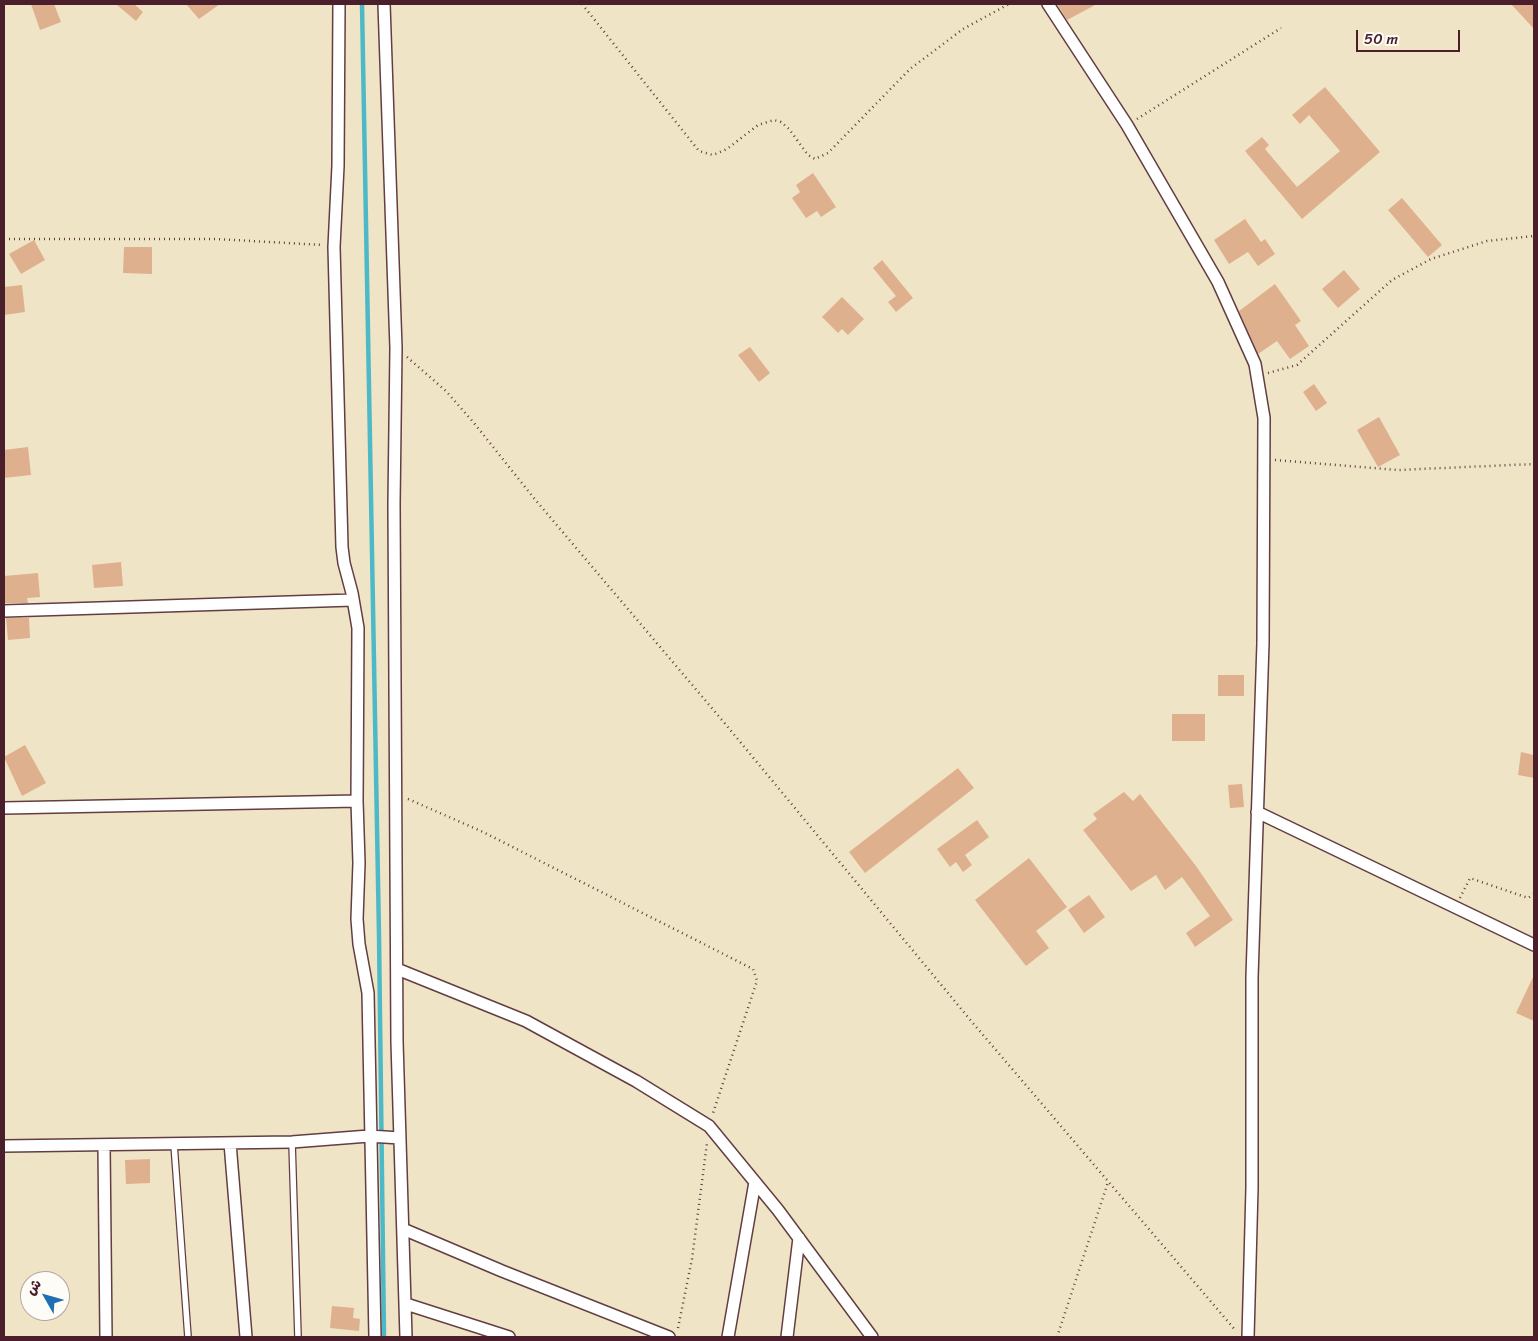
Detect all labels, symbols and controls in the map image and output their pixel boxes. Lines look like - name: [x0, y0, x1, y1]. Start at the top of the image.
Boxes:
- scale bar: [1358, 20, 1462, 52]
- text: 50 m: [1364, 26, 1398, 52]
- north arrow: [20, 1271, 70, 1321]
- text: ش: [19, 1273, 48, 1301]

